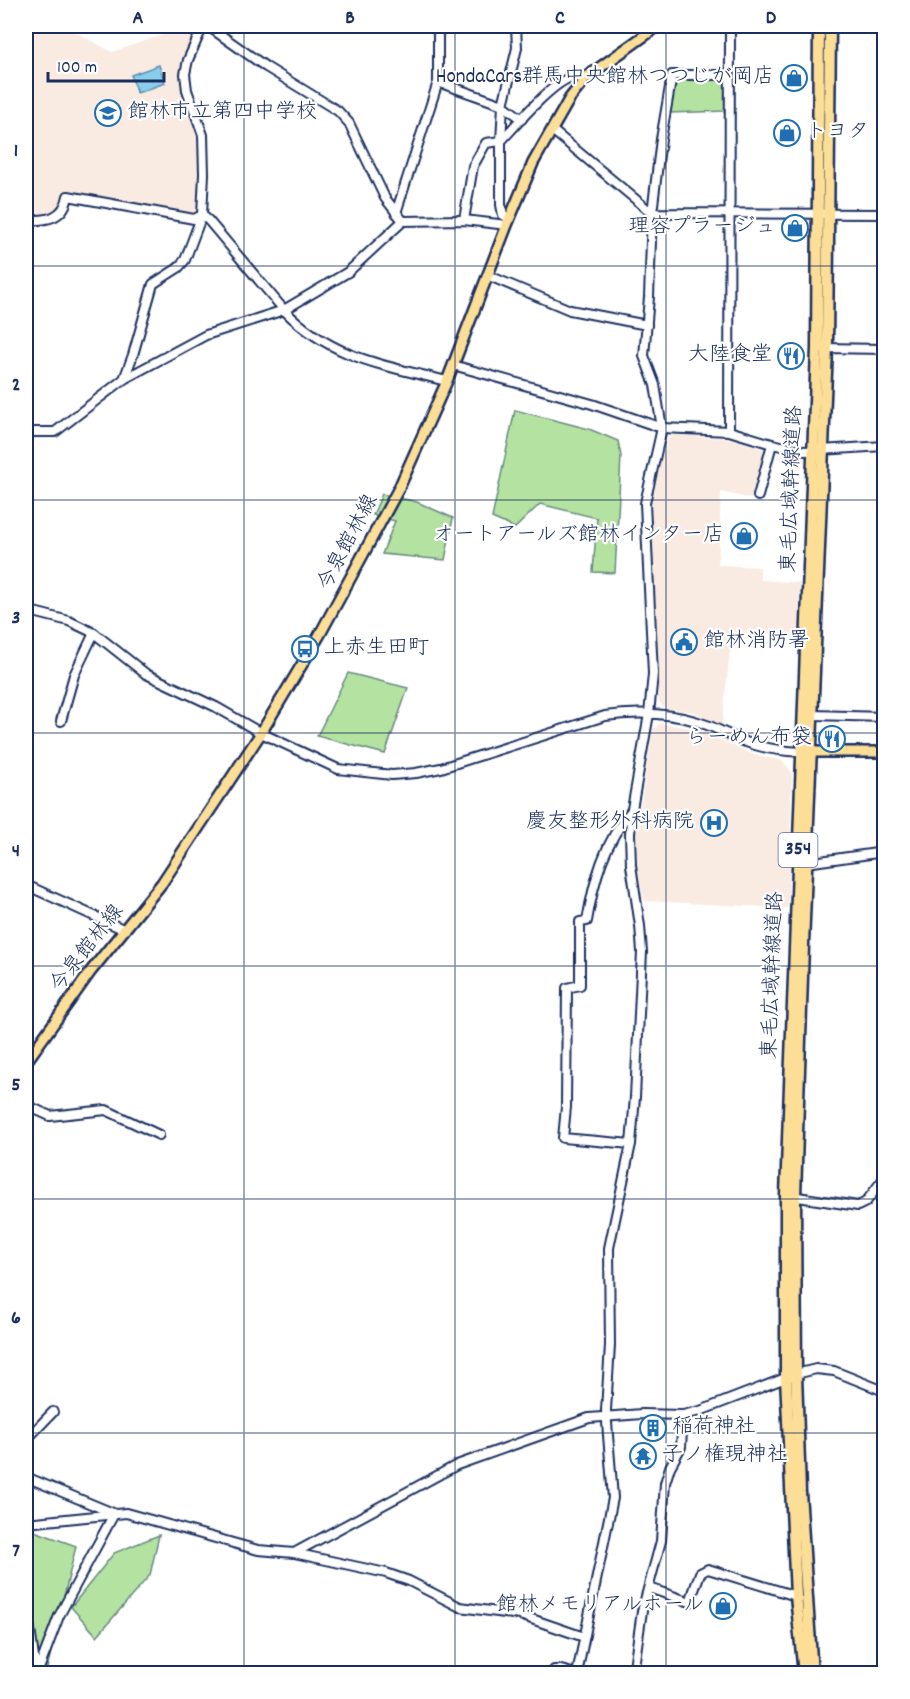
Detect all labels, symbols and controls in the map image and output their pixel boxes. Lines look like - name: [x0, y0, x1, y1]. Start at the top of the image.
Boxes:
- text: A: [133, 5, 144, 33]
- text: B: [345, 5, 355, 33]
- text: C: [555, 5, 565, 33]
- text: D: [766, 5, 777, 33]
- scale bar: [48, 45, 164, 83]
- text: 100 m: [57, 56, 97, 81]
- place label: HondaCars群馬中央館林つつじが岡店: [436, 63, 774, 93]
- shop icon: HondaCars群馬中央館林つつじが岡店: [779, 63, 809, 93]
- school or university icon: 館林市立第四中学校: [93, 98, 123, 128]
- place label: 館林市立第四中学校: [128, 98, 317, 128]
- shop icon: トヨタ: [772, 118, 802, 148]
- place label: トヨタ: [806, 118, 869, 148]
- text: 1: [14, 138, 18, 166]
- place label: 理容プラージュ: [629, 213, 776, 243]
- shop icon: 理容プラージュ: [780, 213, 810, 243]
- place label: 大陸食堂: [688, 341, 772, 371]
- restaurant icon: 大陸食堂: [776, 341, 806, 371]
- text: 2: [12, 372, 20, 400]
- street label: 東毛広域幹線道路: [775, 405, 811, 573]
- street label: 今泉館林線: [311, 490, 387, 596]
- place label: オートアールズ館林インター店: [433, 521, 724, 551]
- shop icon: オートアールズ館林インター店: [729, 521, 759, 551]
- text: 3: [12, 605, 20, 633]
- public building icon: 館林消防署: [669, 627, 699, 657]
- place label: 館林消防署: [704, 627, 809, 657]
- bus stop icon: 上赤生田町: [290, 634, 320, 664]
- place label: 上赤生田町: [324, 634, 429, 664]
- place label: らーめん布袋: [686, 724, 812, 754]
- restaurant icon: らーめん布袋: [817, 724, 847, 754]
- place label: 慶友整形外科病院: [526, 808, 694, 838]
- hospital icon: 慶友整形外科病院: [699, 808, 729, 838]
- road number: 354: [778, 833, 818, 867]
- text: 4: [12, 838, 20, 866]
- street label: 東毛広域幹線道路: [756, 891, 792, 1059]
- street label: 今泉館林線: [44, 898, 132, 1000]
- text: 5: [11, 1072, 21, 1100]
- text: 6: [11, 1305, 21, 1333]
- building icon: 稲荷神社: [638, 1413, 668, 1443]
- place label: 稲荷神社: [672, 1413, 756, 1443]
- temple icon: 子ノ権現神社: [628, 1441, 658, 1471]
- place label: 子ノ権現神社: [662, 1441, 788, 1471]
- text: 7: [12, 1538, 20, 1566]
- place label: 館林メモリアルホール: [497, 1591, 704, 1621]
- shop icon: 館林メモリアルホール: [708, 1591, 738, 1621]

